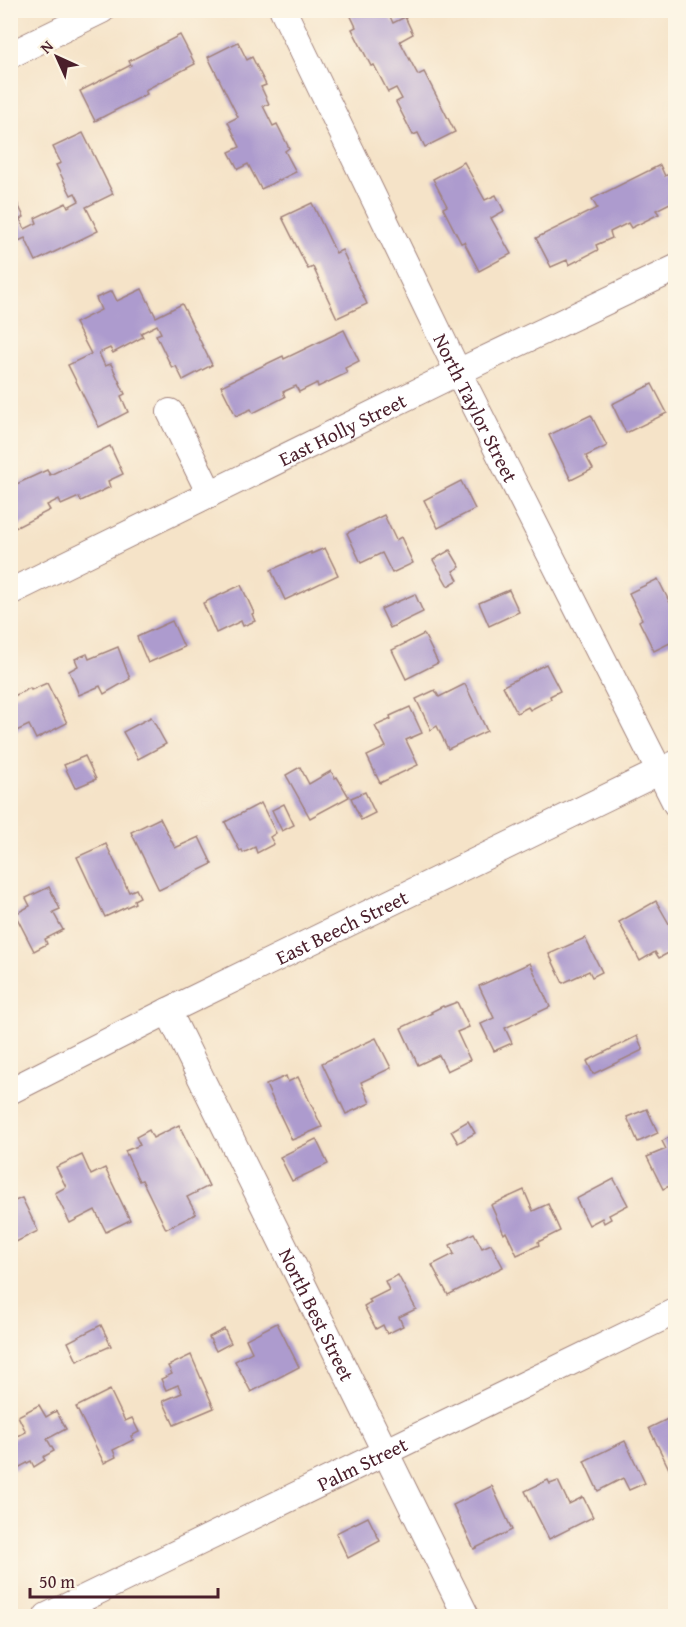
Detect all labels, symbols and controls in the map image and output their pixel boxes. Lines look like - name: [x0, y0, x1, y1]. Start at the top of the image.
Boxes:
- north arrow: [27, 27, 87, 87]
- text: N: [34, 34, 59, 59]
- street label: North Taylor Street: [427, 328, 526, 487]
- street label: East Holly Street: [273, 385, 411, 473]
- street label: East Beech Street: [270, 882, 412, 971]
- street label: North Best Street: [272, 1243, 362, 1386]
- street label: Palm Street: [312, 1429, 412, 1498]
- scale bar: [30, 1561, 218, 1599]
- text: 50 m: [39, 1568, 75, 1595]

